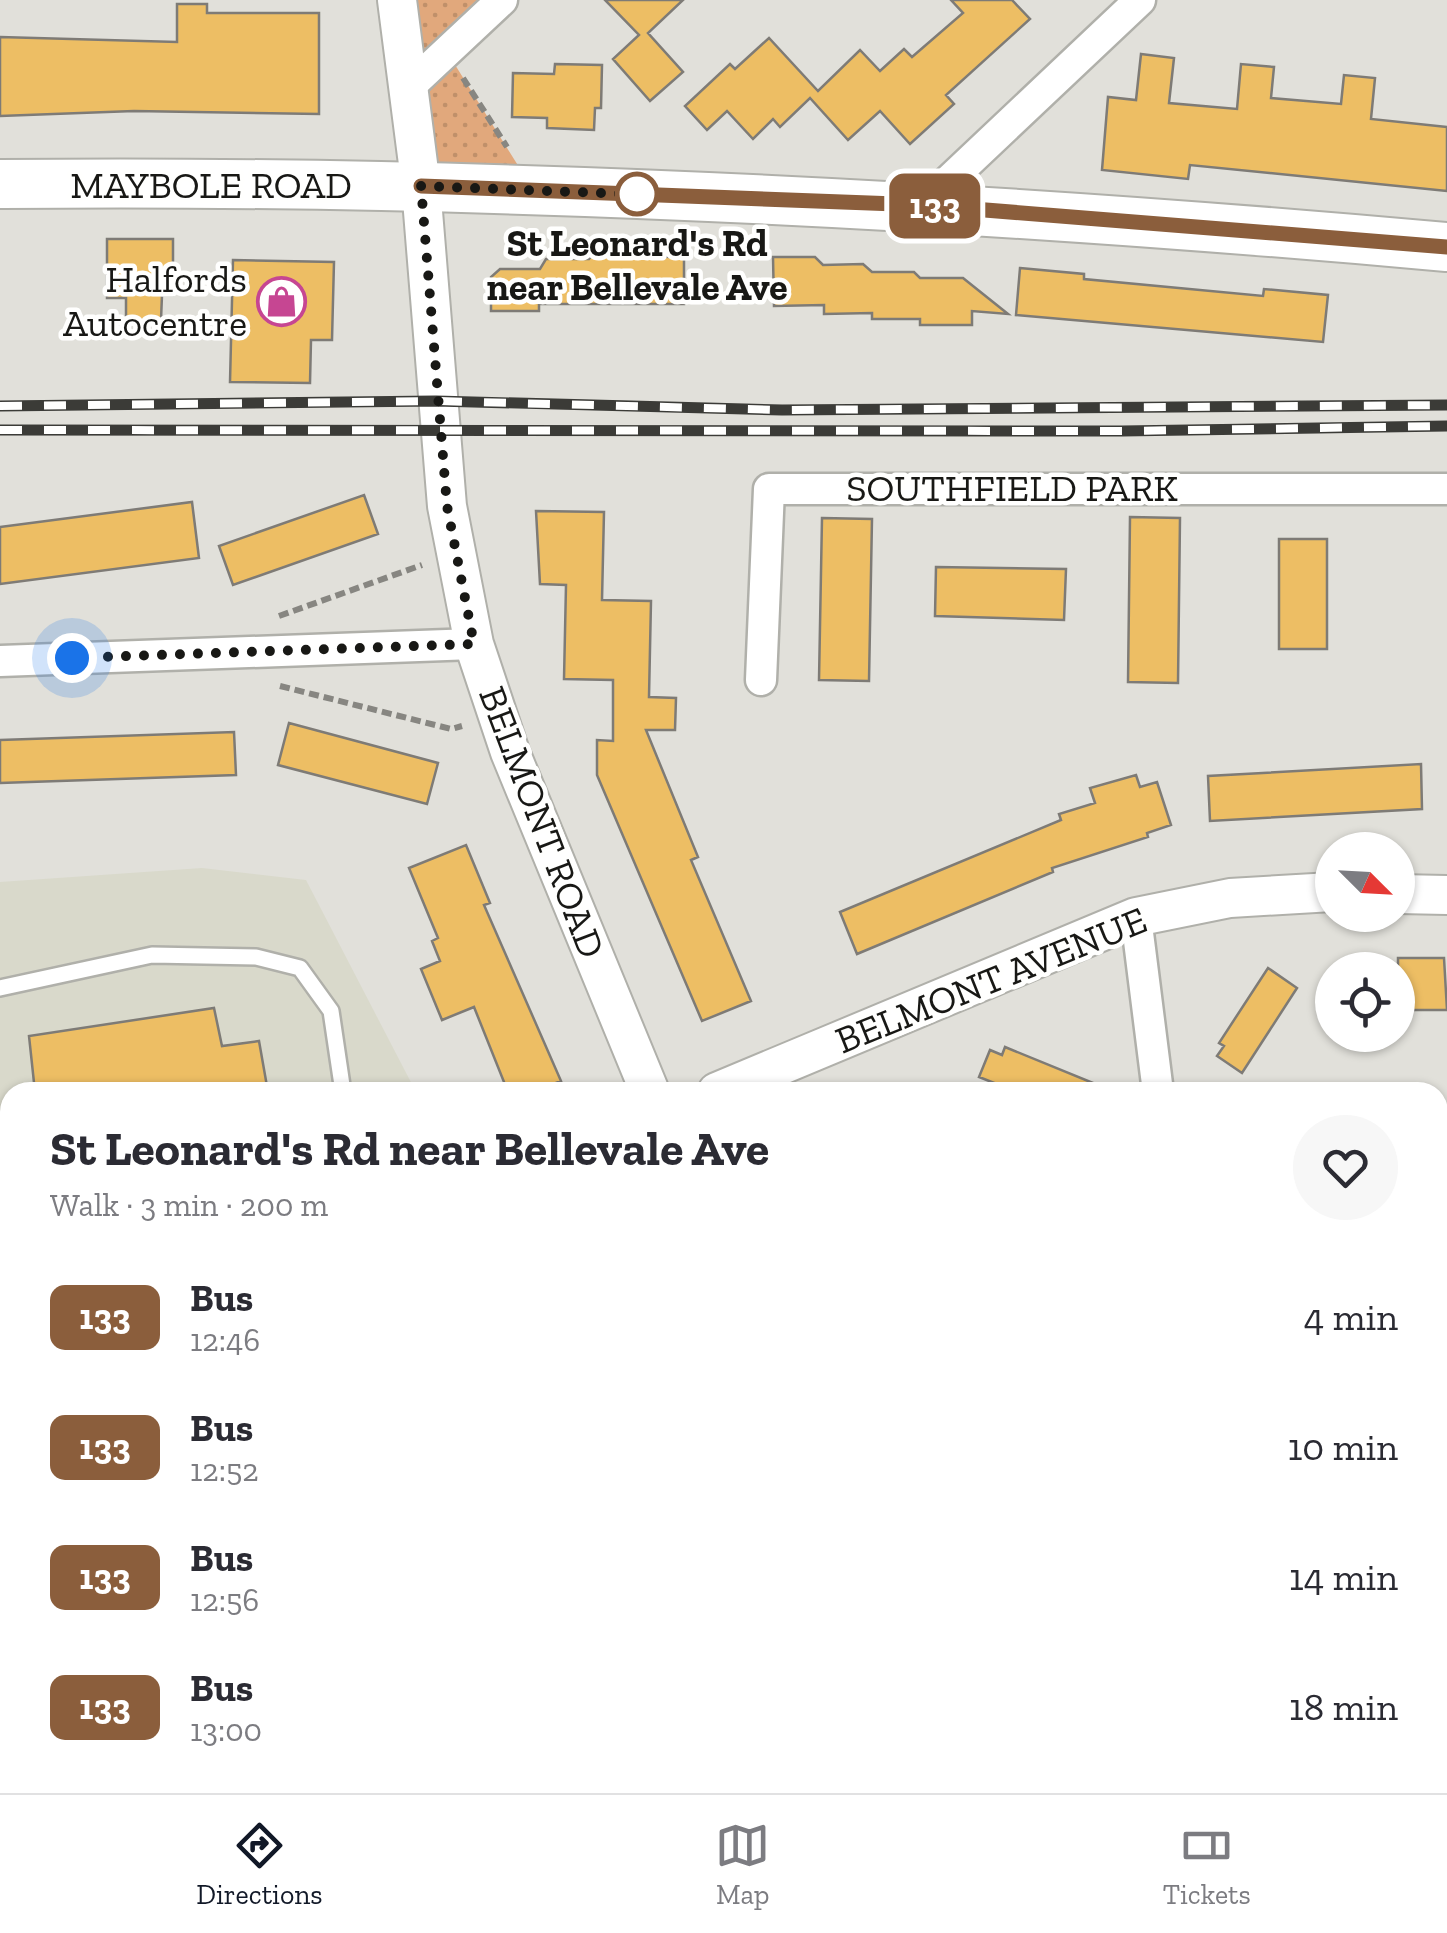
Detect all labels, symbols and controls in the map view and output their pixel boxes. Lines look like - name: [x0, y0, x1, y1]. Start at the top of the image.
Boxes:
- street label: MAYBOLE ROAD: [70, 162, 352, 208]
- marker: St Leonard's Rd near Bellevale Ave: [616, 173, 658, 215]
- line badge: 133: [878, 174, 992, 238]
- text: 133: [909, 185, 961, 227]
- place label: St Leonard's Rd near Bellevale Ave: [486, 220, 788, 310]
- place label: Halfords Autocentre: [63, 256, 247, 346]
- shop icon: Halfords Autocentre: [256, 275, 308, 327]
- street label: SOUTHFIELD PARK: [846, 465, 1178, 511]
- your location: [47, 633, 97, 683]
- street label: BELMONT ROAD: [469, 680, 615, 964]
- north arrow: [1315, 832, 1415, 932]
- map controls: [1315, 832, 1415, 1052]
- street label: BELMONT AVENUE: [829, 897, 1153, 1063]
- button: locate: [1315, 952, 1415, 1052]
- button: heart: [1293, 1115, 1398, 1220]
- text: St Leonard's Rd near Bellevale Ave: [50, 1120, 769, 1177]
- text: Walk · 3 min · 200 m: [50, 1186, 328, 1224]
- text: Bus: [190, 1275, 253, 1321]
- text: 4 min: [1304, 1294, 1398, 1340]
- text: 133: [79, 1296, 131, 1338]
- text: 12:46: [190, 1321, 260, 1359]
- text: Bus: [190, 1405, 253, 1451]
- text: 10 min: [1288, 1424, 1398, 1470]
- text: 133: [79, 1426, 131, 1468]
- text: 12:52: [190, 1451, 259, 1489]
- text: Bus: [190, 1535, 253, 1581]
- text: 14 min: [1289, 1554, 1398, 1600]
- text: 133: [79, 1556, 131, 1598]
- text: 12:56: [190, 1581, 259, 1619]
- text: Bus: [190, 1665, 253, 1711]
- text: 18 min: [1289, 1684, 1398, 1730]
- text: 133: [79, 1686, 131, 1728]
- text: 13:00: [190, 1711, 262, 1749]
- tab: Directions: [196, 1818, 323, 1911]
- tab: Map: [715, 1818, 770, 1911]
- tab: Tickets: [1163, 1818, 1251, 1911]

